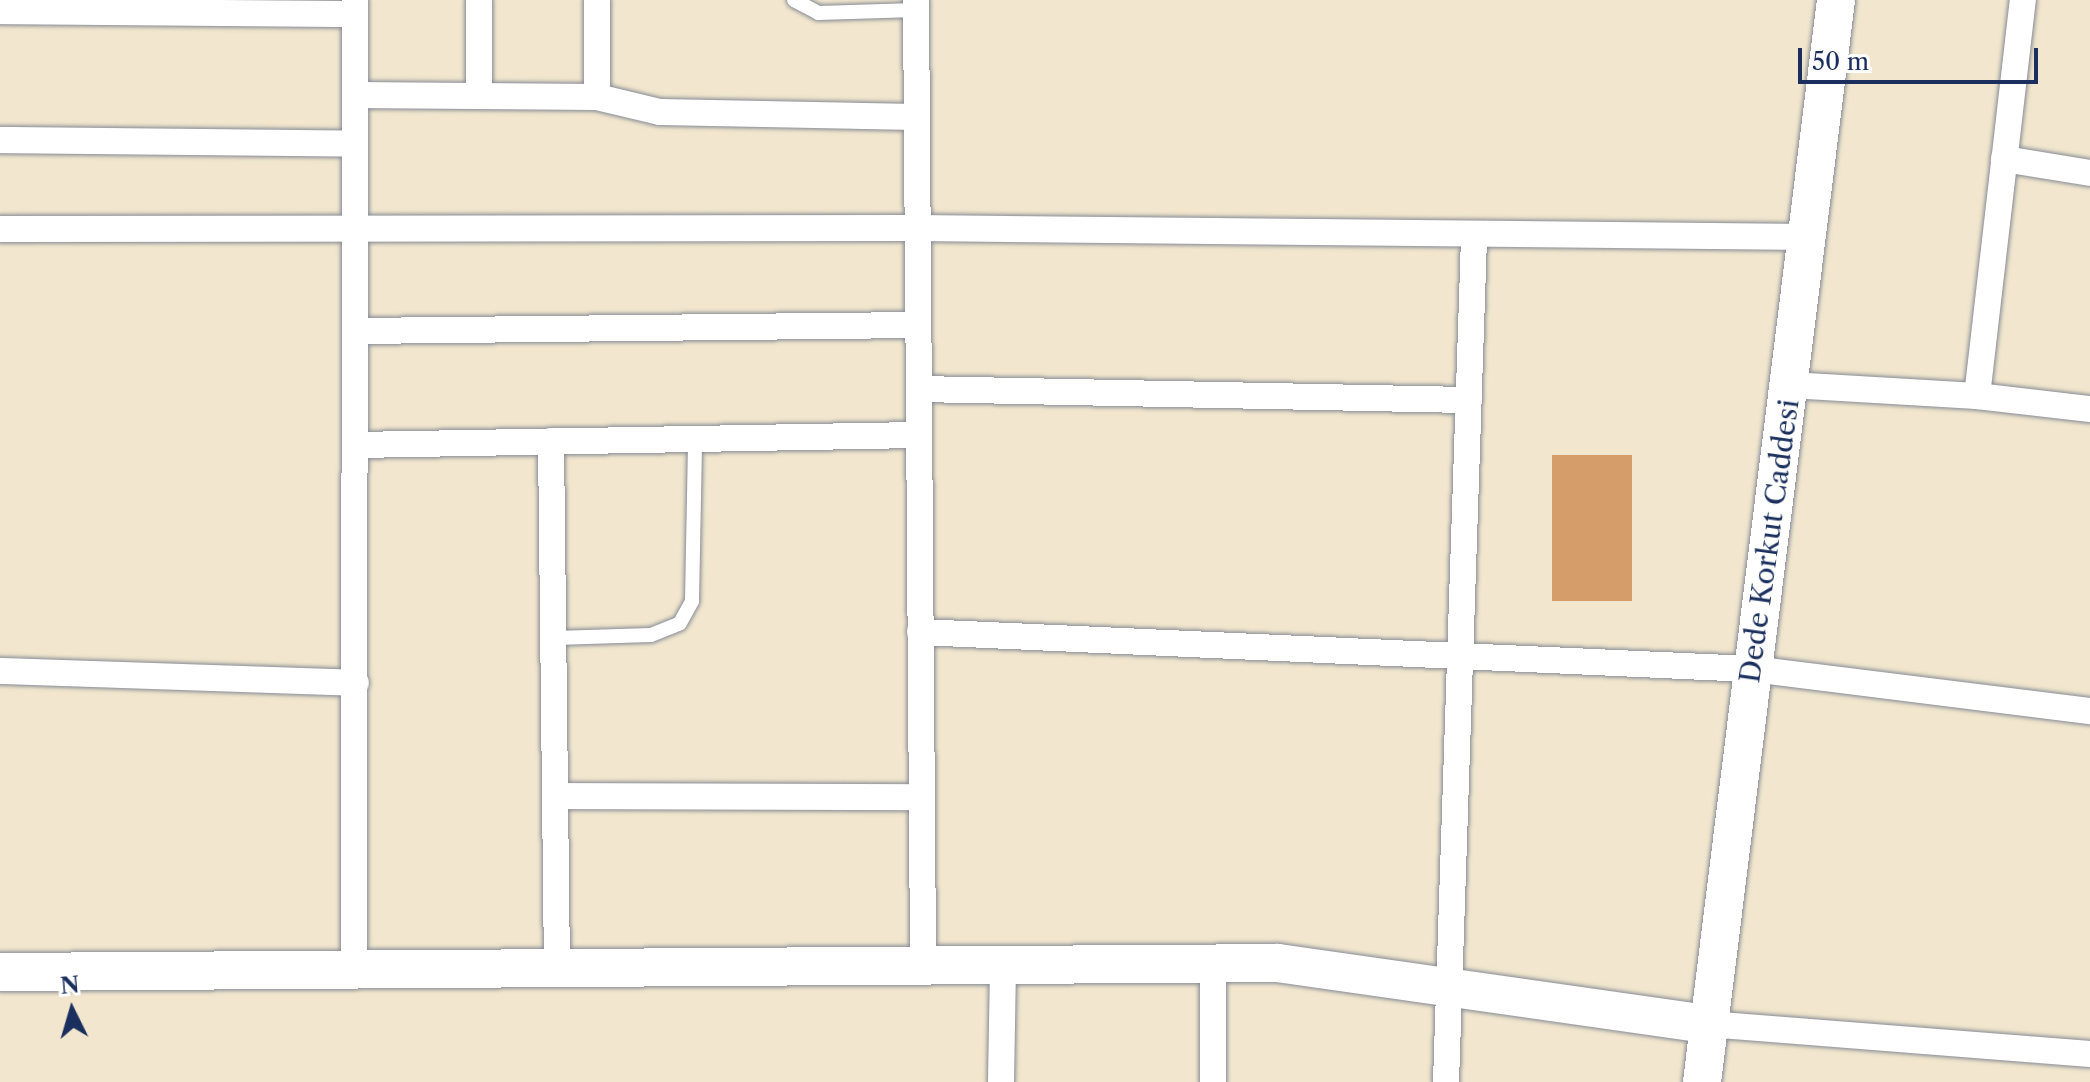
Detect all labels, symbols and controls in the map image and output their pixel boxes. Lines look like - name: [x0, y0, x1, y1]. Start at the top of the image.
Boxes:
- scale bar: [1802, 32, 2042, 82]
- text: 50 m: [1812, 47, 1869, 76]
- street label: Dede Korkut Caddesi: [1732, 397, 1806, 685]
- north arrow: [32, 970, 112, 1050]
- text: N: [59, 971, 81, 1000]

